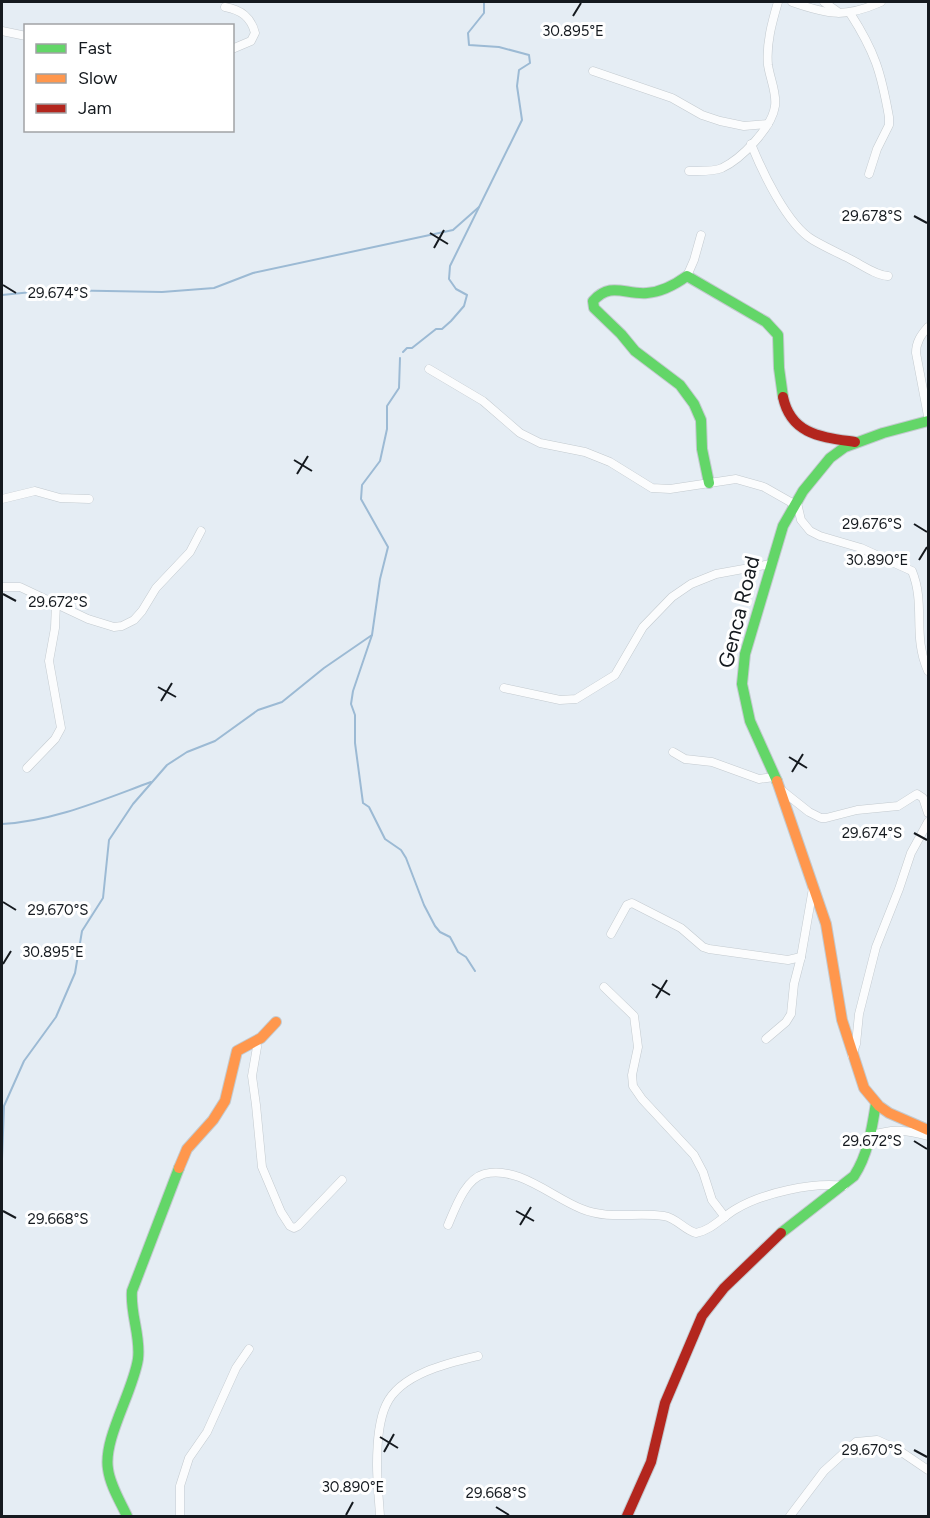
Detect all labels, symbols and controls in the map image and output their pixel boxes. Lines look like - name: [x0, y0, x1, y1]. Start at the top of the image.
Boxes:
- text: 30.895°E: [542, 22, 604, 40]
- legend: [24, 24, 234, 132]
- text: Fast: [78, 37, 112, 59]
- text: Slow: [78, 67, 117, 89]
- text: Jam: [78, 97, 112, 119]
- text: 29.678°S: [842, 207, 902, 225]
- text: 29.674°S: [28, 284, 88, 302]
- text: 29.676°S: [842, 515, 902, 533]
- text: 30.890°E: [846, 551, 908, 569]
- street label: Genca Road: [713, 553, 765, 671]
- text: 29.672°S: [28, 593, 88, 611]
- text: 29.674°S: [842, 824, 902, 842]
- text: 29.670°S: [28, 901, 88, 919]
- text: 30.895°E: [22, 943, 84, 961]
- text: 29.672°S: [842, 1132, 902, 1150]
- text: 29.668°S: [28, 1210, 88, 1228]
- text: 29.670°S: [842, 1441, 902, 1459]
- text: 30.890°E: [322, 1478, 384, 1496]
- text: 29.668°S: [466, 1484, 526, 1502]

